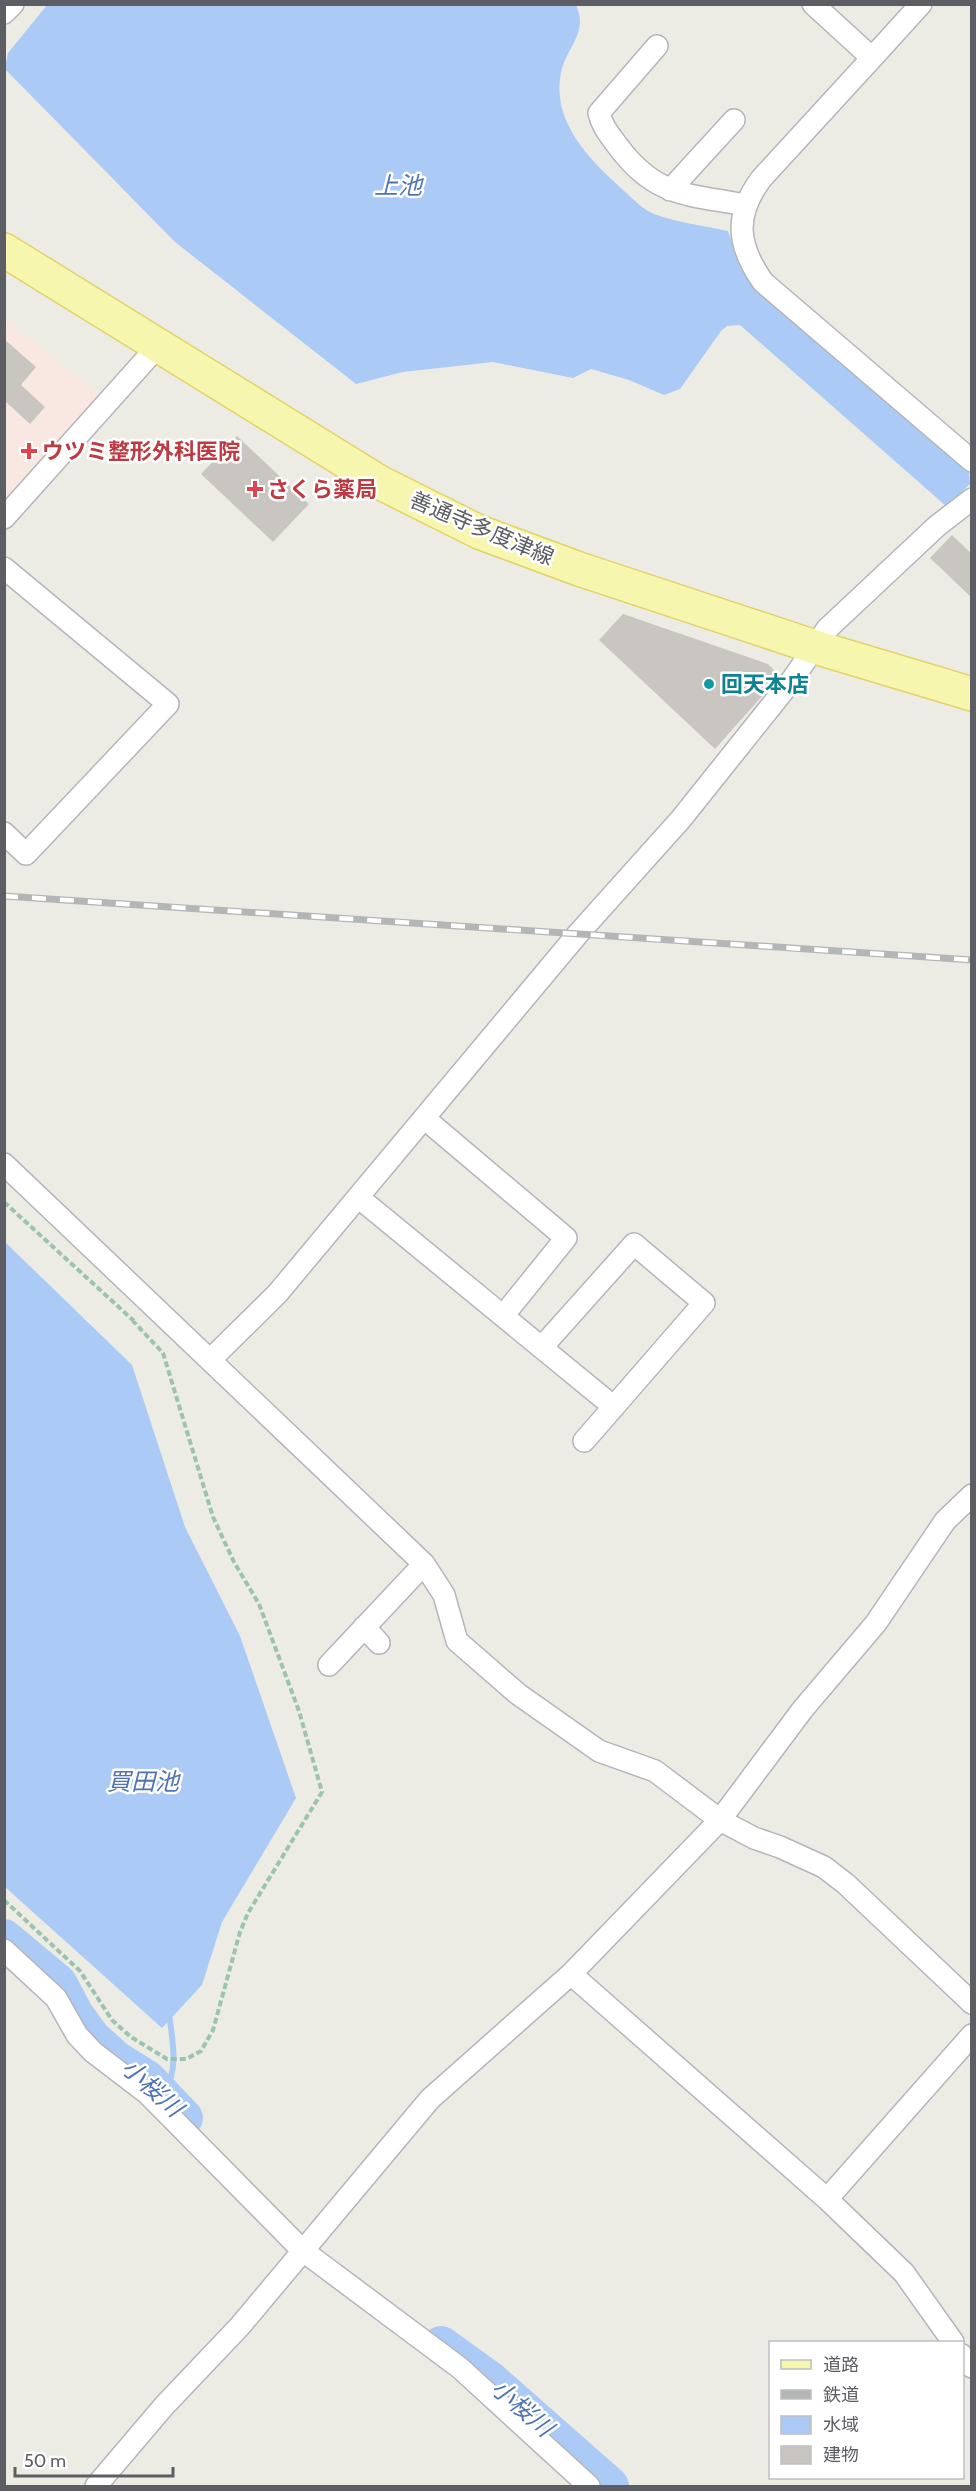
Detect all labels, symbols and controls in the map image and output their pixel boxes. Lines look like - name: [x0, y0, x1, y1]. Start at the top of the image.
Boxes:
- water label: 上池: [374, 171, 424, 200]
- place label: ウツミ整形外科医院: [42, 438, 240, 465]
- marker: ウツミ整形外科医院: [20, 442, 38, 460]
- place label: さくら薬局: [267, 476, 377, 503]
- marker: さくら薬局: [248, 482, 262, 496]
- street label: 善通寺多度津線: [406, 486, 558, 571]
- place label: 回天本店: [721, 671, 809, 698]
- marker: 回天本店: [702, 677, 716, 691]
- water label: 買田池: [107, 1767, 181, 1796]
- water label: 小桜川: [116, 2053, 191, 2125]
- legend: [769, 2341, 964, 2479]
- text: 道路: [823, 2354, 859, 2376]
- water label: 小桜川: [486, 2373, 561, 2444]
- text: 鉄道: [823, 2384, 859, 2406]
- text: 水域: [823, 2414, 859, 2436]
- scale bar: [15, 2440, 172, 2478]
- text: 建物: [823, 2444, 859, 2466]
- text: 50 m: [24, 2450, 66, 2472]

